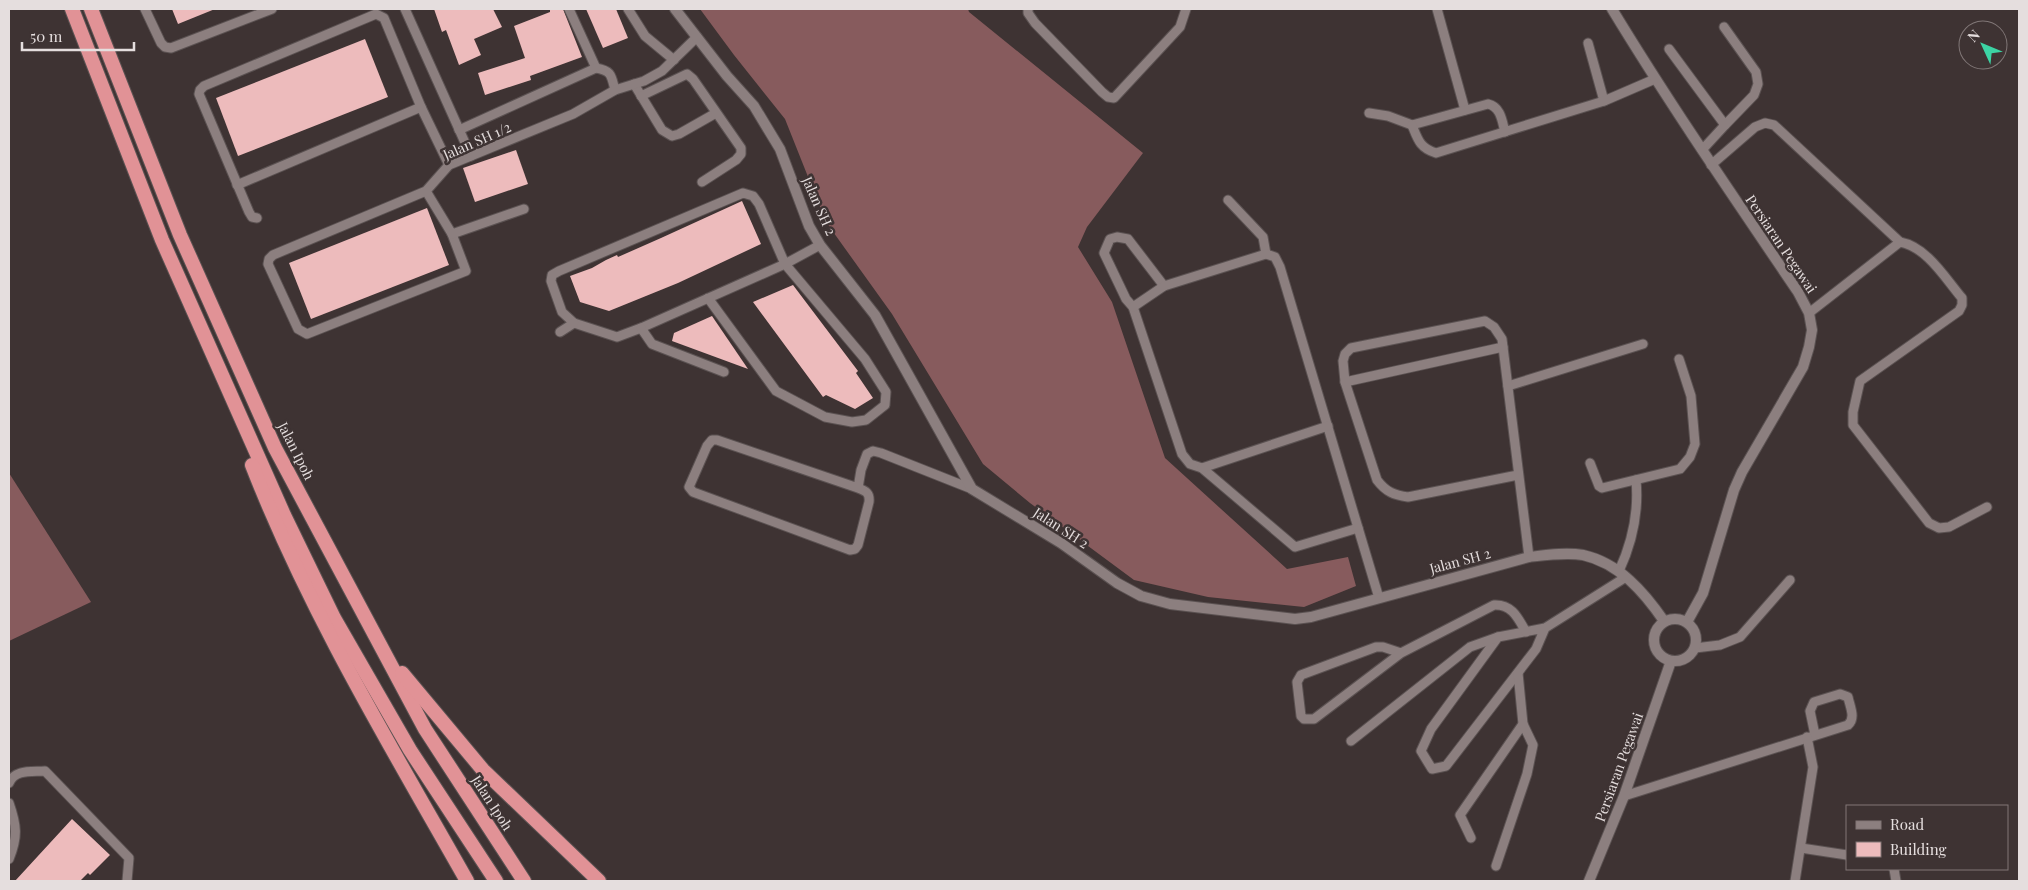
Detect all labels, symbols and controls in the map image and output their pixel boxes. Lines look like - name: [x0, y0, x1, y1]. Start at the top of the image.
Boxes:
- scale bar: [22, 20, 135, 52]
- north arrow: [1958, 20, 2008, 70]
- text: N: [1963, 25, 1984, 46]
- text: 50 m: [30, 26, 63, 46]
- street label: Jalan SH 1/2: [439, 117, 514, 164]
- street label: Jalan SH 2: [798, 173, 841, 238]
- street label: Persiaran Pegawai: [1741, 191, 1821, 297]
- street label: Jalan Ipoh: [273, 418, 319, 484]
- street label: Jalan SH 2: [1029, 502, 1093, 553]
- street label: Jalan SH 2: [1426, 543, 1493, 578]
- street label: Persiaran Pegawai: [1590, 710, 1647, 824]
- street label: Jalan Ipoh: [467, 770, 518, 835]
- legend: [1846, 805, 2008, 870]
- text: Road: [1890, 814, 1924, 834]
- text: Building: [1890, 839, 1947, 859]

